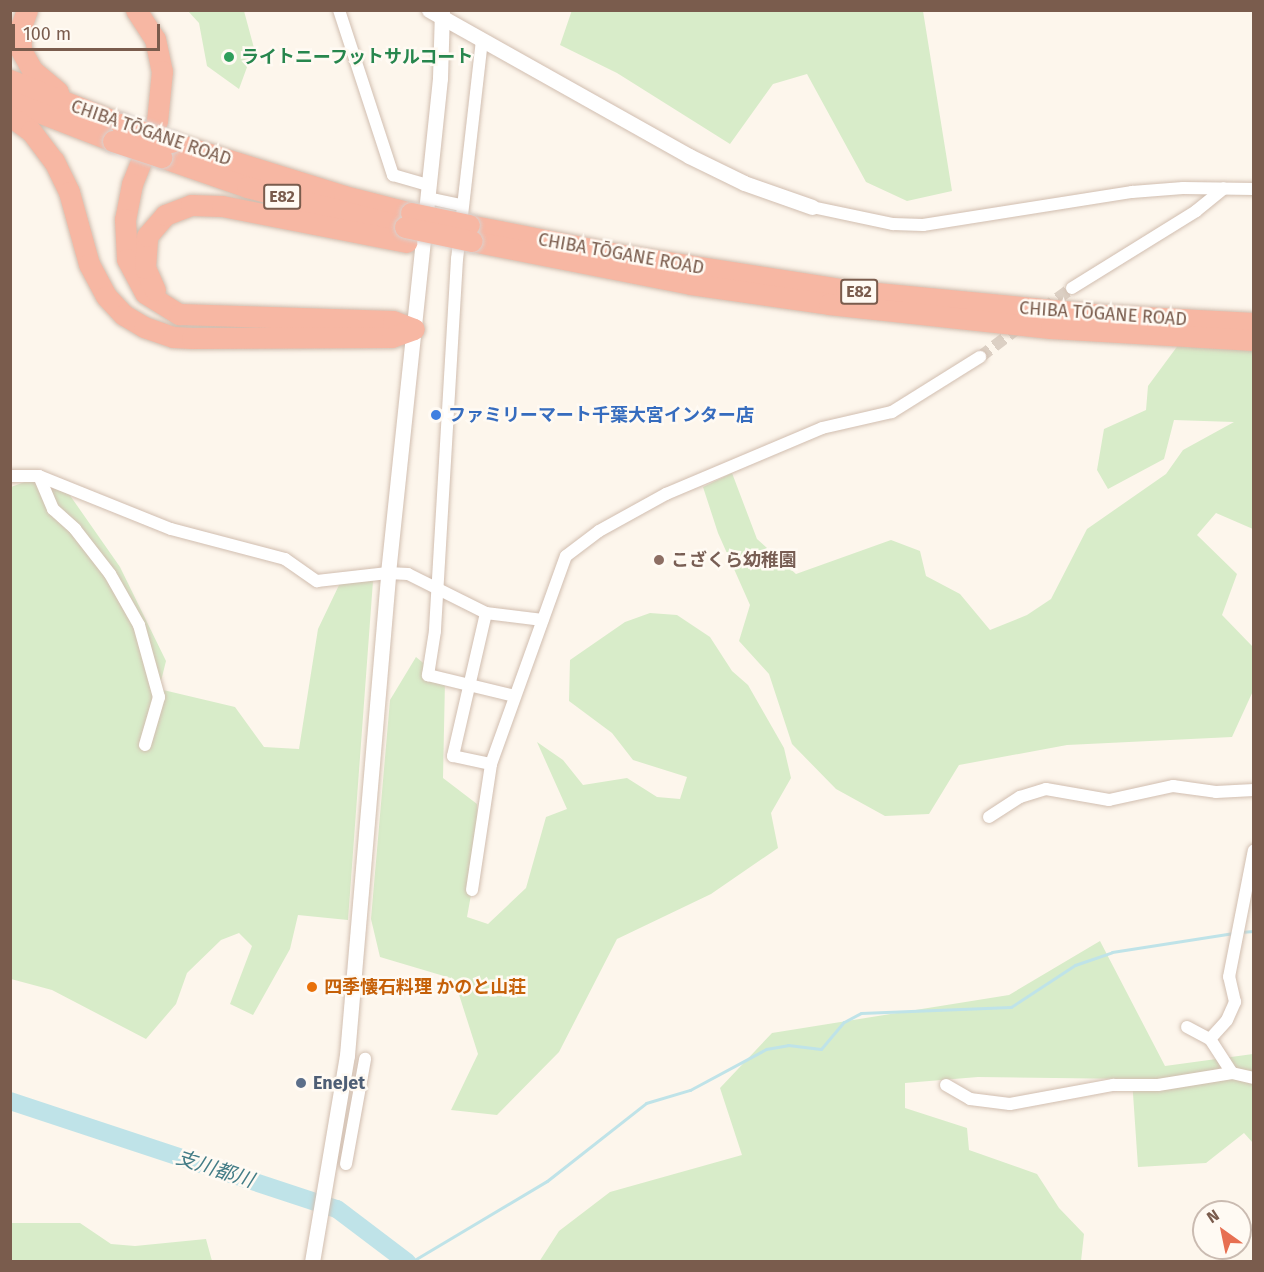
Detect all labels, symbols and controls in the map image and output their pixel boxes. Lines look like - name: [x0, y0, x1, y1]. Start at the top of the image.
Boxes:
- scale bar: [15, 12, 164, 50]
- text: 100 m: [23, 23, 71, 45]
- place label: ライトニーフットサルコート: [241, 46, 475, 68]
- marker: ライトニーフットサルコート: [222, 50, 236, 64]
- street label: CHIBA TŌGANE ROAD: [68, 95, 234, 171]
- road number: E82: [262, 184, 302, 210]
- street label: CHIBA TŌGANE ROAD: [536, 229, 706, 279]
- road number: E82: [840, 279, 878, 305]
- street label: CHIBA TŌGANE ROAD: [1018, 297, 1188, 331]
- place label: ファミリーマート千葉大宮インター店: [448, 404, 754, 426]
- marker: ファミリーマート千葉大宮インター店: [429, 408, 443, 422]
- place label: こざくら幼稚園: [671, 549, 797, 571]
- marker: こざくら幼稚園: [652, 553, 666, 567]
- place label: 四季懐石料理 かのと山荘: [324, 976, 526, 998]
- marker: 四季懐石料理 かのと山荘: [305, 980, 319, 994]
- place label: EneJet: [313, 1072, 365, 1094]
- marker: EneJet: [294, 1076, 308, 1090]
- water label: 支川都川: [173, 1145, 257, 1193]
- north arrow: [1192, 1200, 1252, 1260]
- text: N: [1203, 1205, 1223, 1227]

